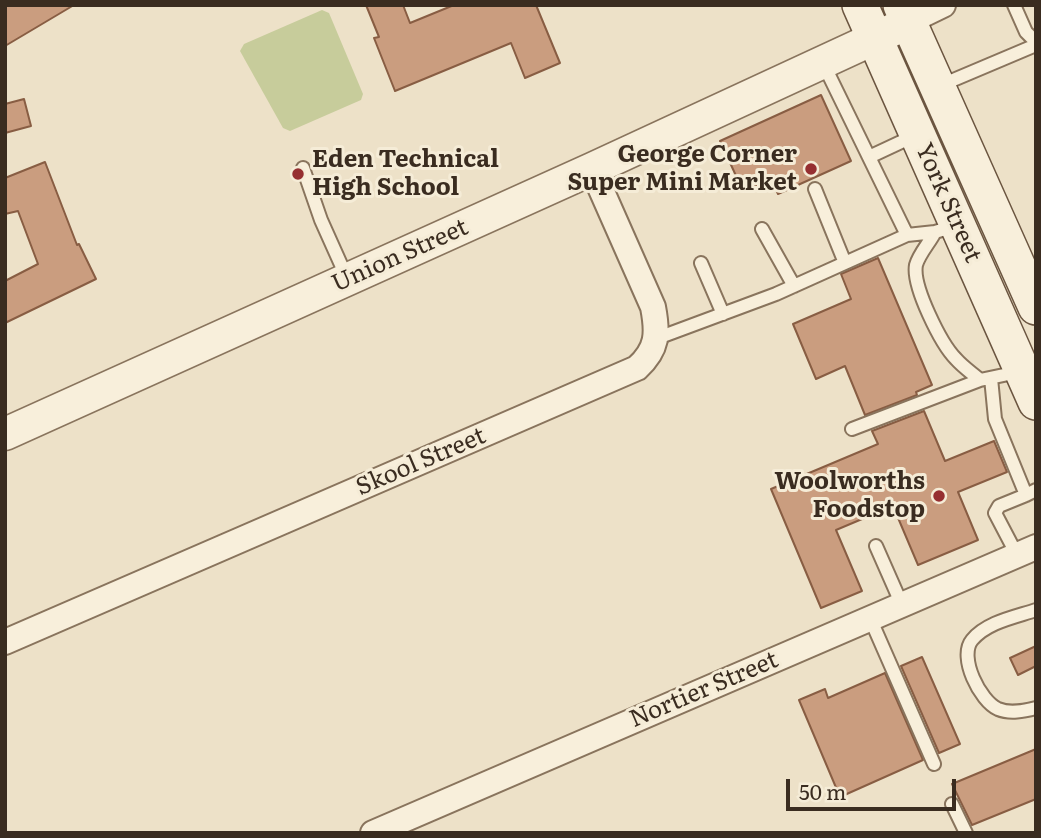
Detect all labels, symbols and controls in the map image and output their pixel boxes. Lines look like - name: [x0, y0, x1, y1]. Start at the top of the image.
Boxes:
- street label: York Street: [909, 139, 987, 267]
- place label: George Corner Super Mini Market: [567, 141, 797, 197]
- place label: Eden Technical High School: [312, 146, 499, 202]
- marker: George Corner Super Mini Market: [803, 161, 819, 177]
- marker: Eden Technical High School: [290, 166, 306, 182]
- street label: Union Street: [327, 213, 473, 299]
- street label: Skool Street: [352, 422, 490, 502]
- place label: Woolworths Foodstop: [774, 468, 925, 524]
- marker: Woolworths Foodstop: [931, 488, 947, 504]
- street label: Nortier Street: [625, 646, 783, 734]
- scale bar: [789, 764, 959, 808]
- text: 50 m: [799, 775, 846, 806]

